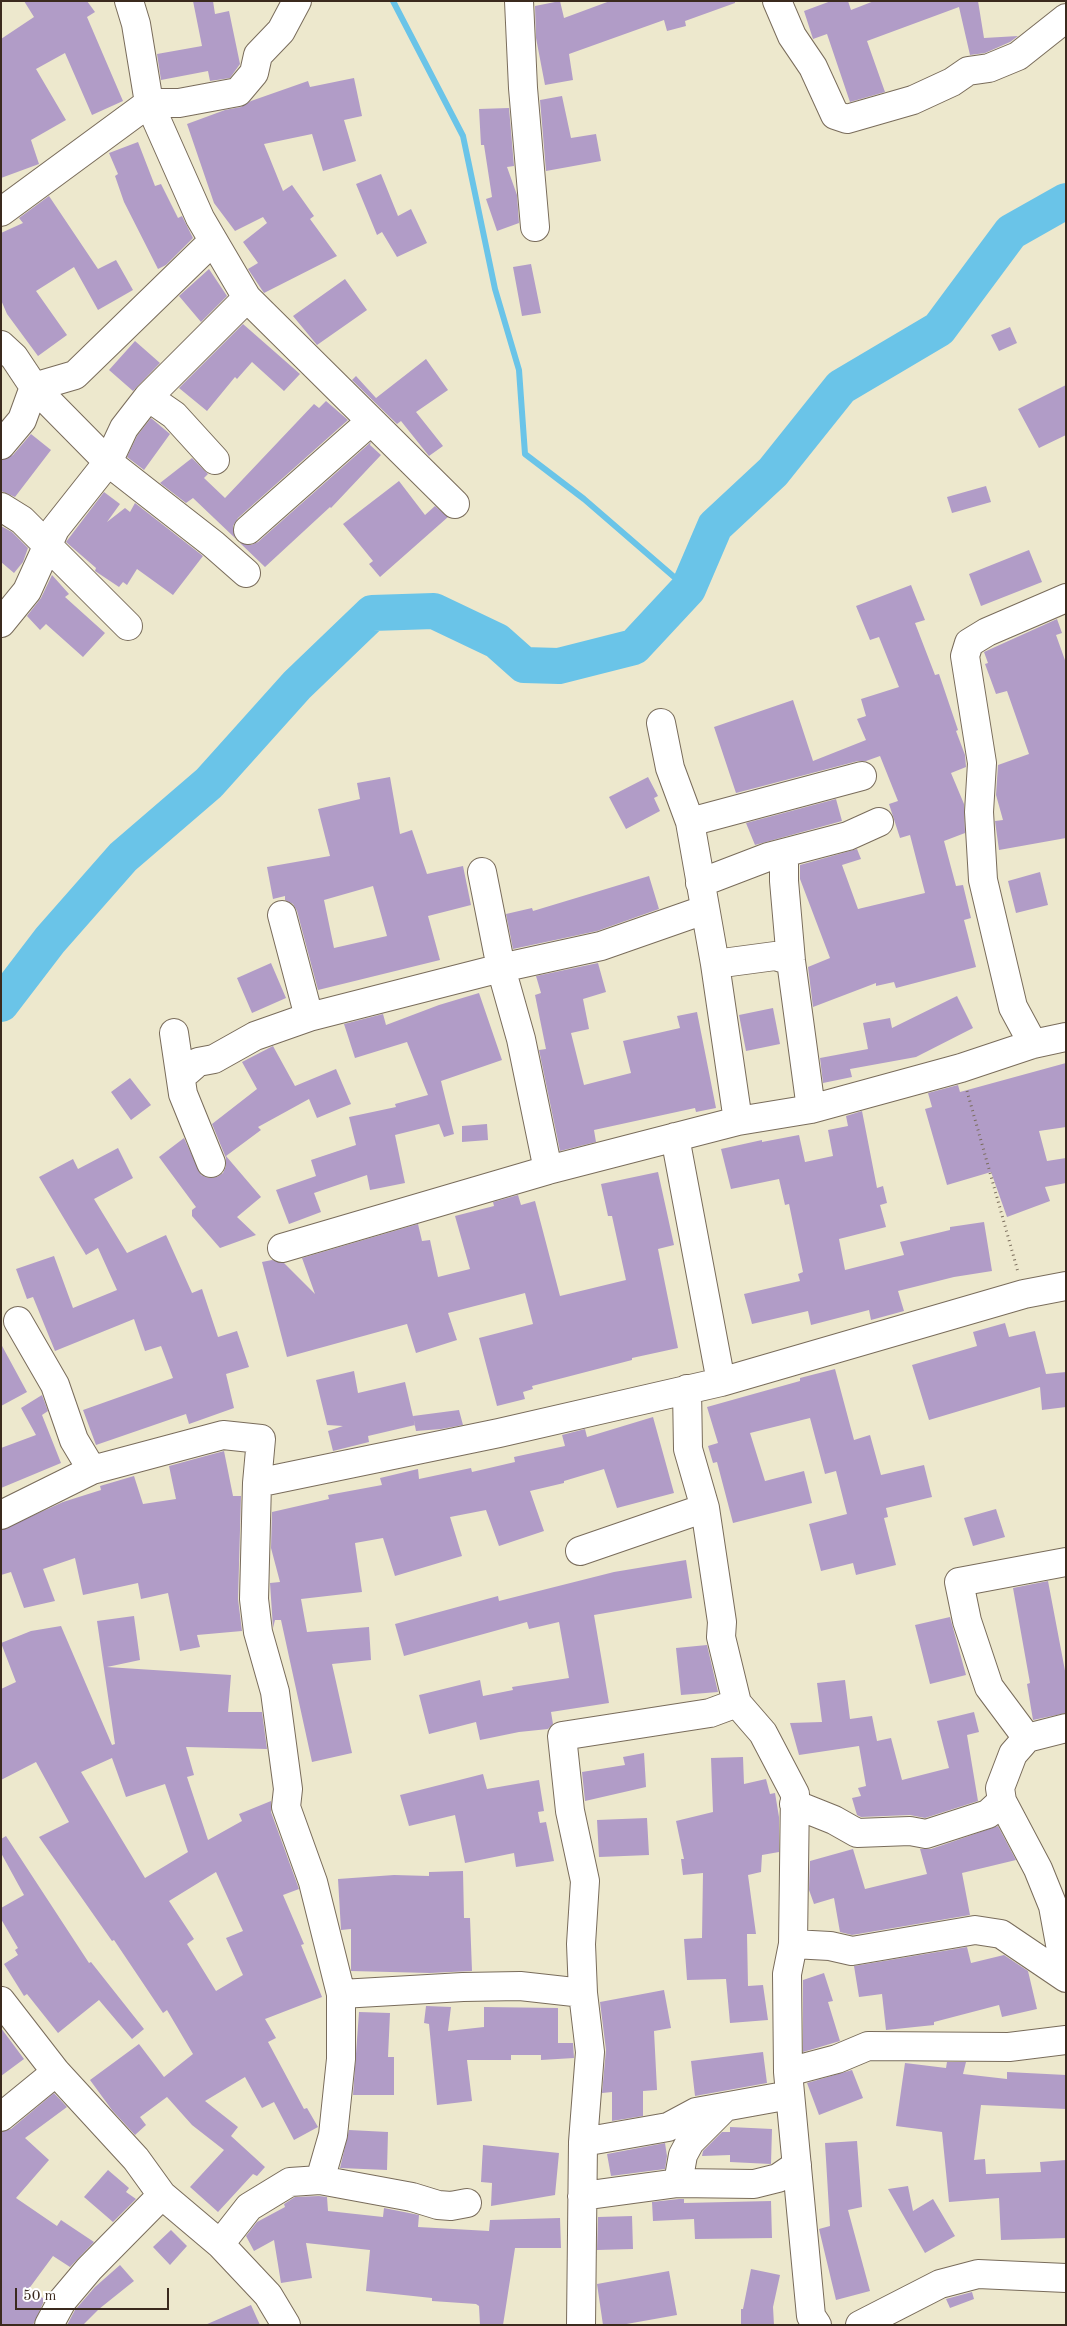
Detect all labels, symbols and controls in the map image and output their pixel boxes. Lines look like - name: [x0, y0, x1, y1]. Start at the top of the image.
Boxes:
- scale bar: [18, 2278, 171, 2310]
- text: 50 m: [23, 2289, 57, 2304]

